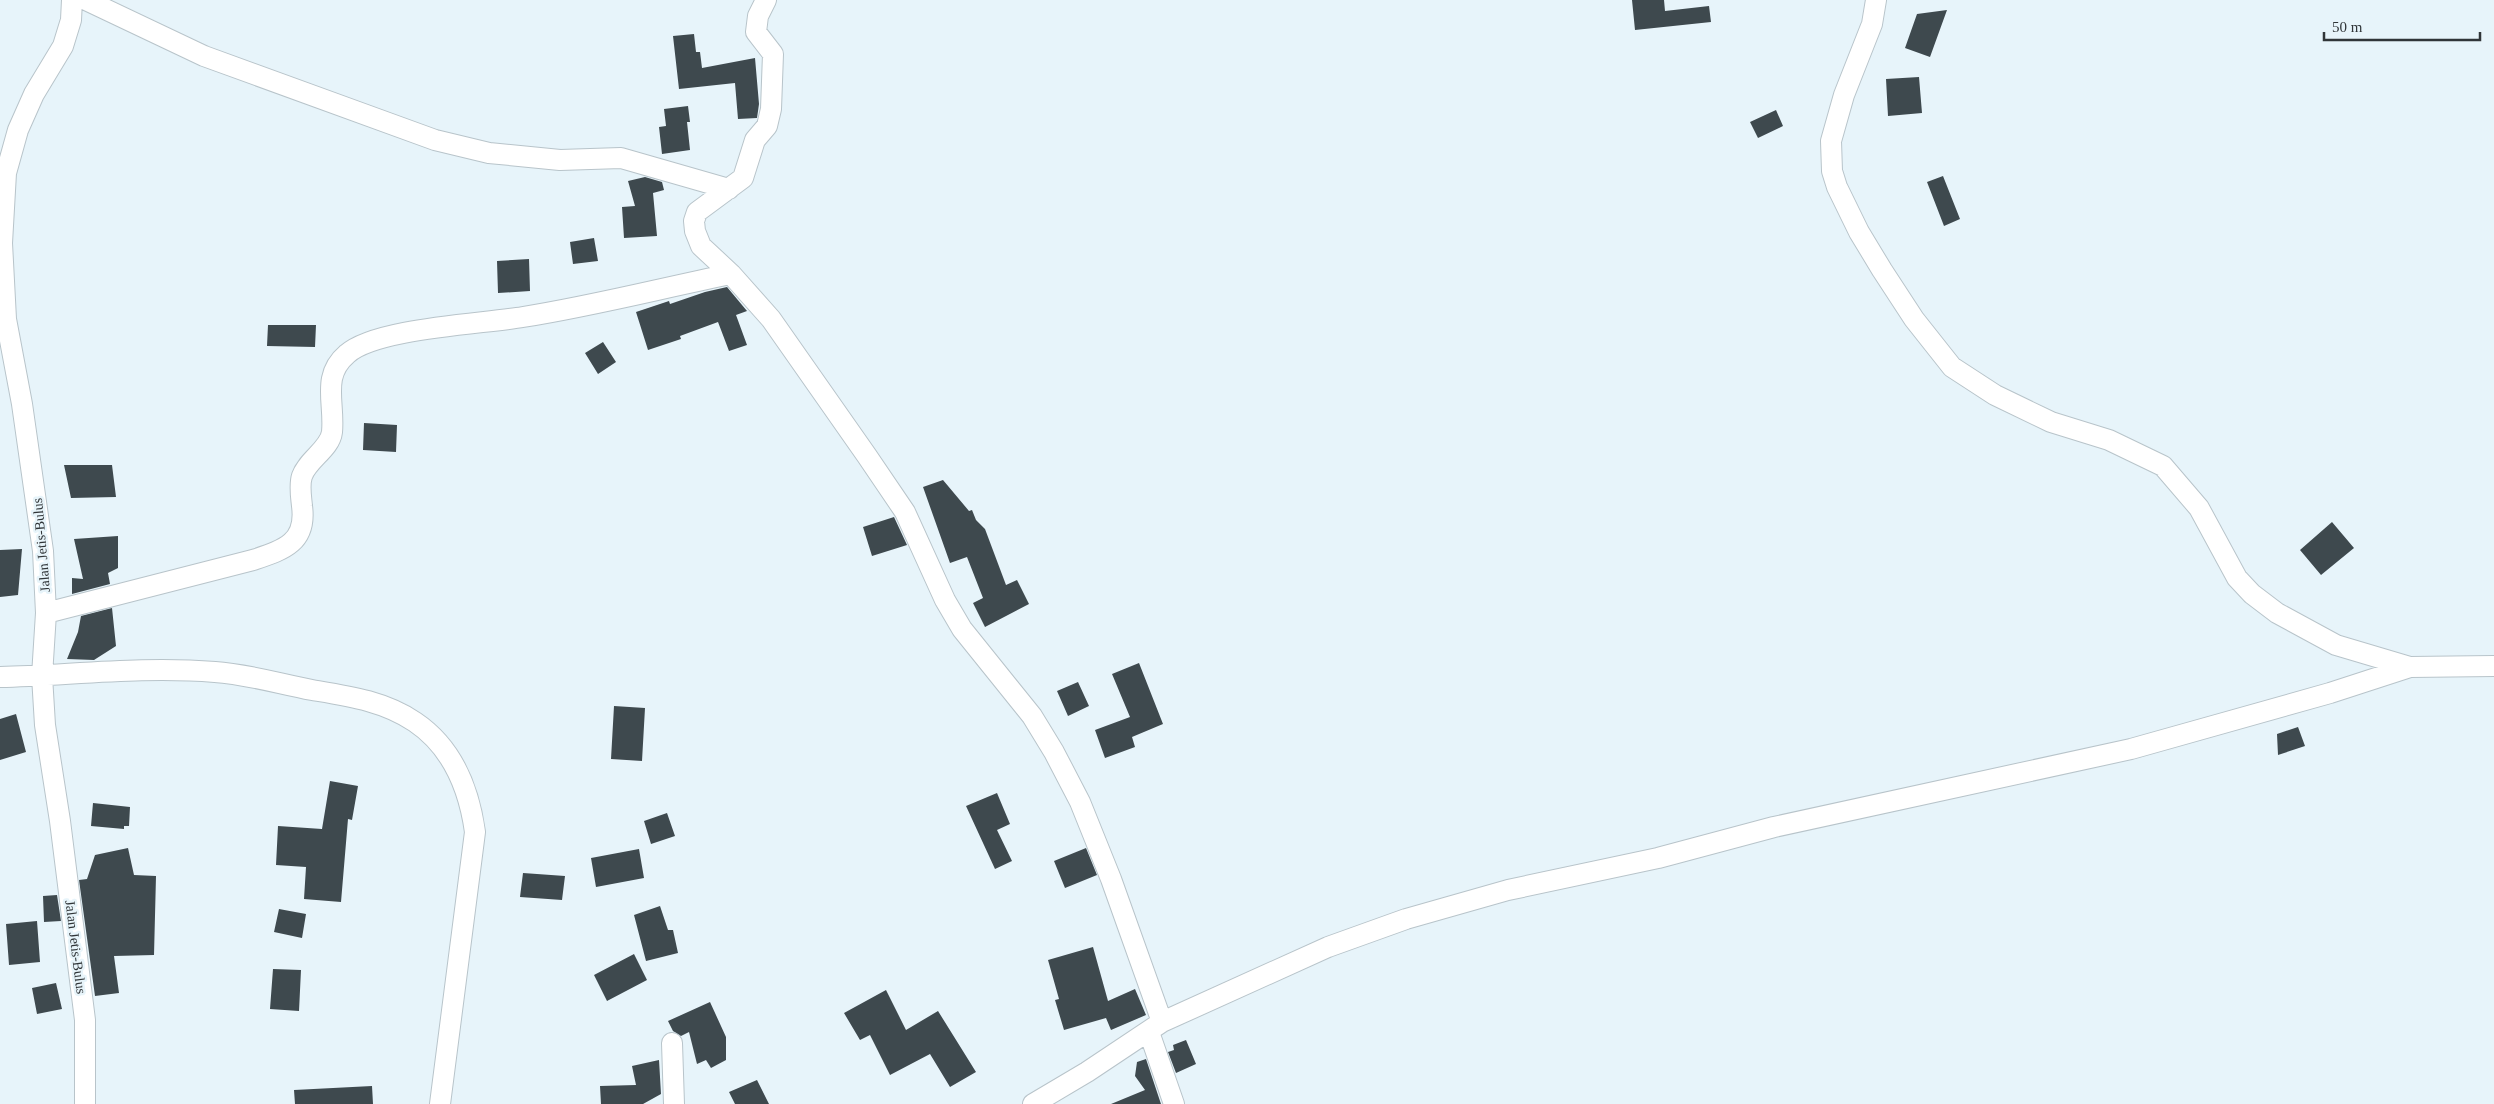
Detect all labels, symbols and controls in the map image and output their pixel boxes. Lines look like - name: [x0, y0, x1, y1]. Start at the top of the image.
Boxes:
- scale bar: [2324, 10, 2480, 42]
- text: 50 m: [2332, 19, 2363, 35]
- street label: Jalan Jetis-Bulus: [30, 497, 53, 593]
- street label: Jalan Jetis-Bulus: [62, 899, 89, 995]

